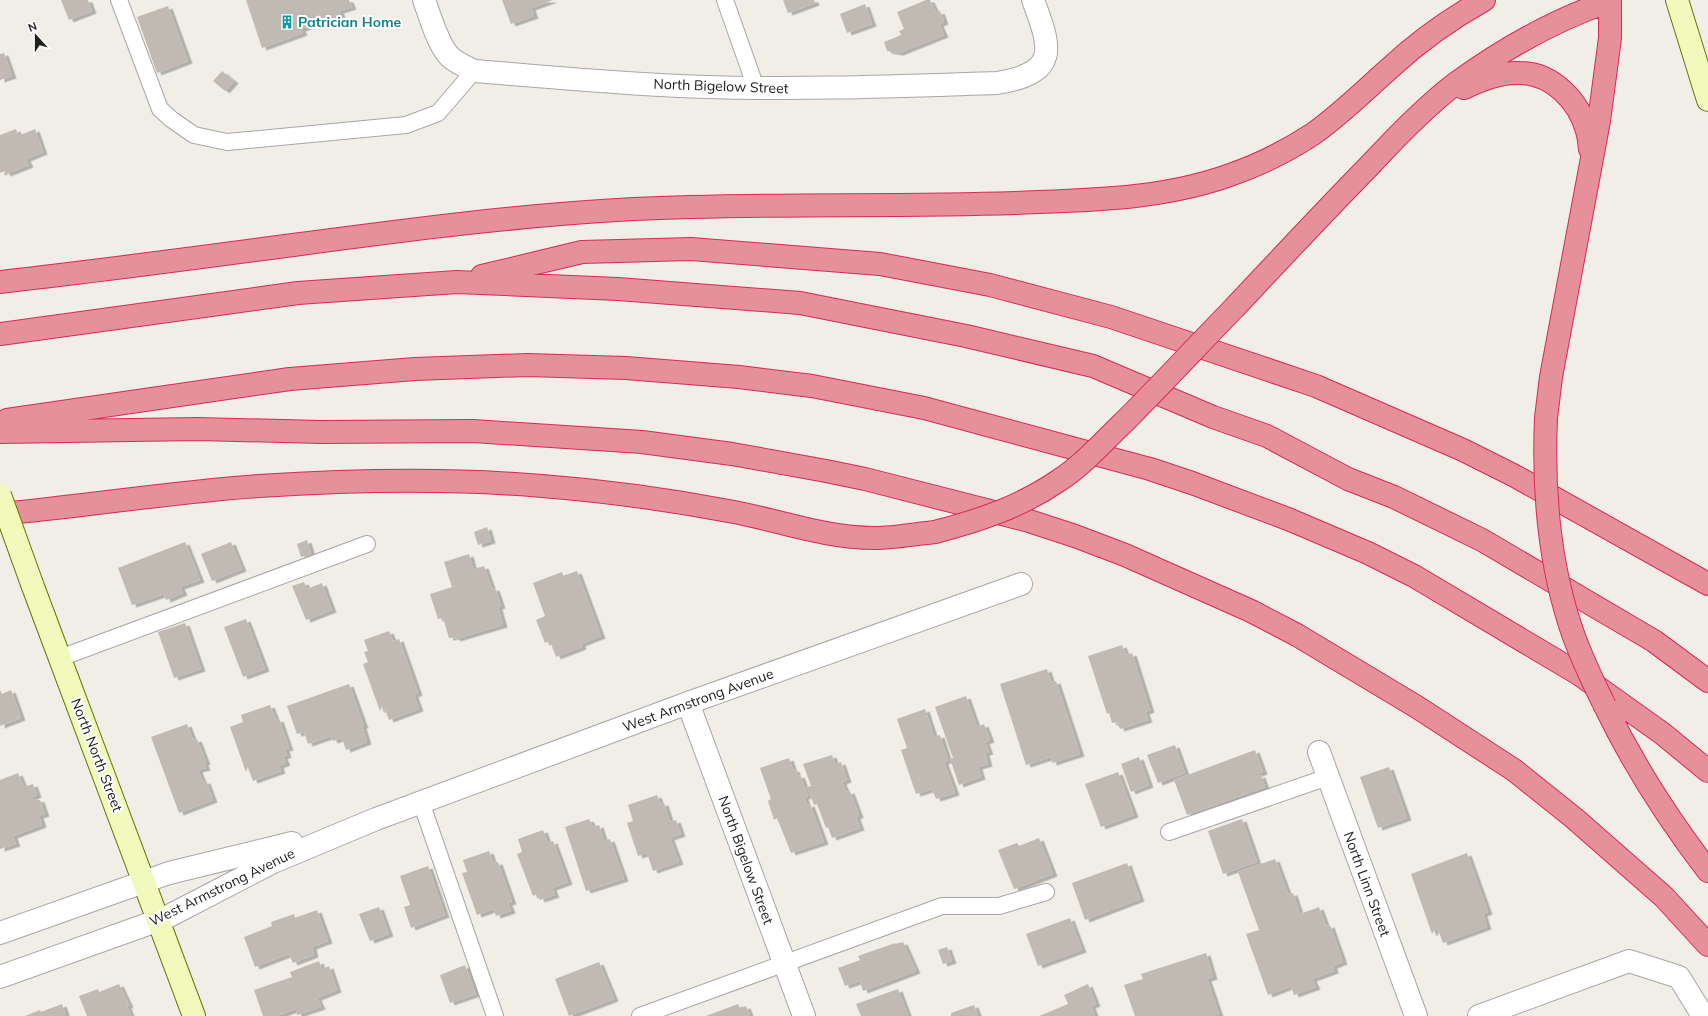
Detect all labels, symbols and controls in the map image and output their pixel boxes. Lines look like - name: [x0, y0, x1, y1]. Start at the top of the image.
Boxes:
- place label: Patrician Home: [298, 13, 402, 31]
- building icon: Patrician Home: [279, 14, 295, 30]
- north arrow: [16, 16, 56, 56]
- text: N: [26, 19, 39, 35]
- street label: North Bigelow Street: [653, 75, 789, 97]
- street label: West Armstrong Avenue: [620, 664, 776, 736]
- street label: North North Street: [67, 696, 127, 814]
- street label: North Bigelow Street: [714, 793, 778, 927]
- street label: North Linn Street: [1340, 829, 1394, 939]
- street label: West Armstrong Avenue: [146, 844, 298, 930]

